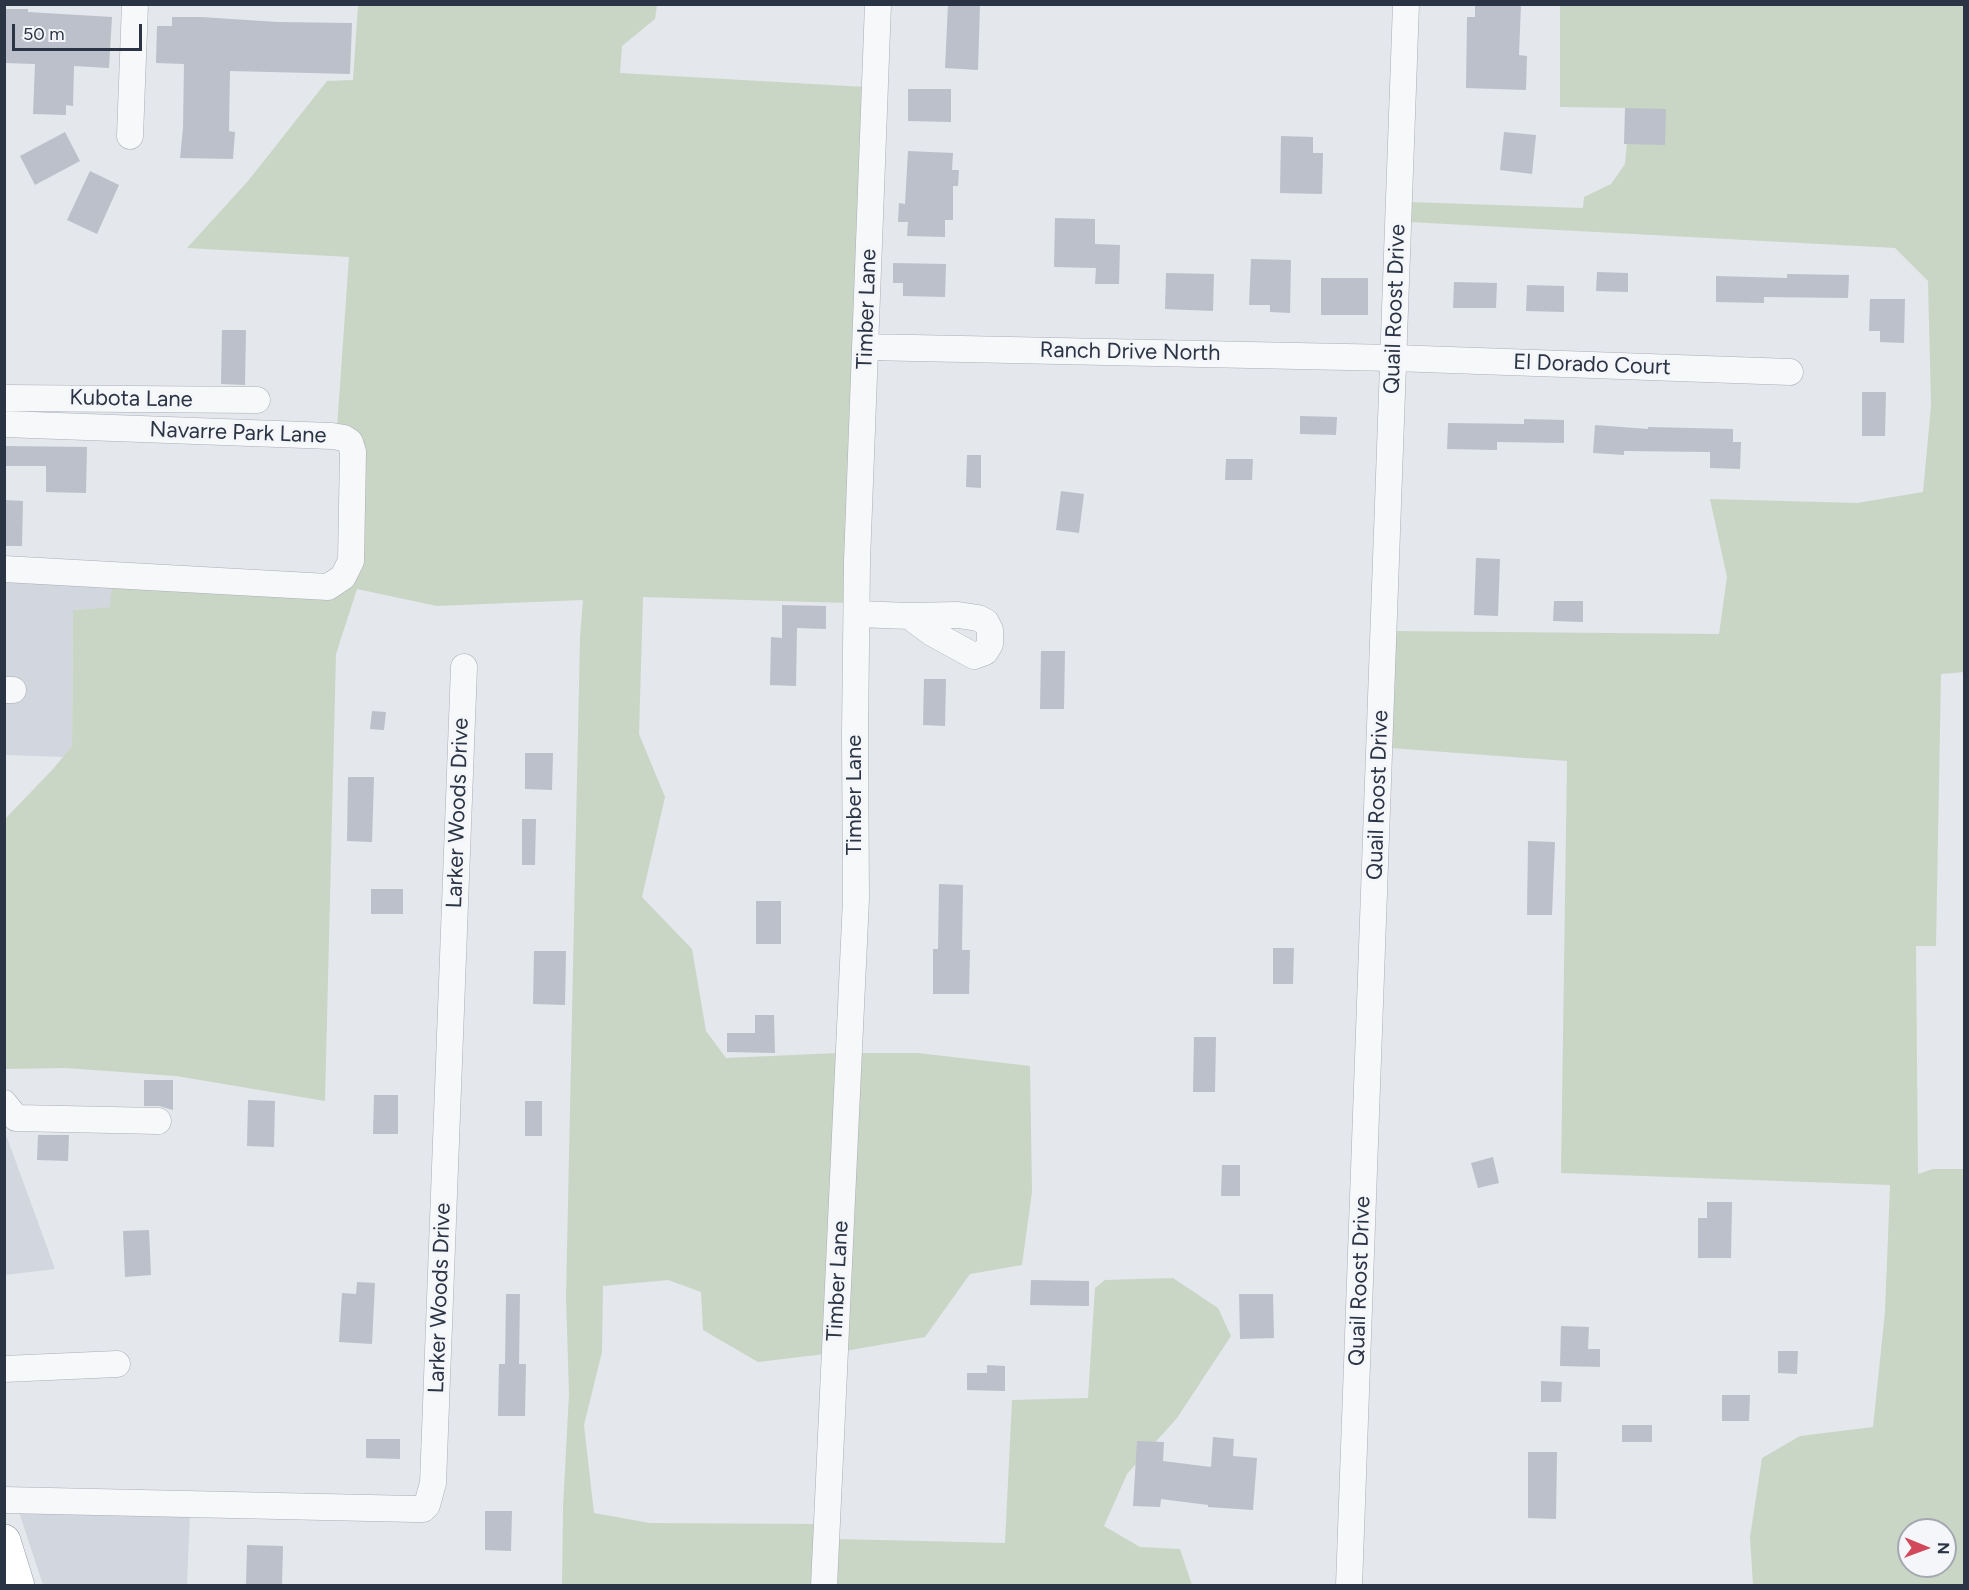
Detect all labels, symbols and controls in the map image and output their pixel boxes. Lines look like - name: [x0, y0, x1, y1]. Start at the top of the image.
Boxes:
- scale bar: [15, 12, 146, 50]
- text: 50 m: [23, 23, 65, 45]
- street label: Quail Roost Drive: [1379, 223, 1411, 395]
- street label: Timber Lane: [852, 248, 882, 370]
- street label: Ranch Drive North: [1039, 337, 1221, 367]
- street label: El Dorado Court: [1513, 349, 1671, 381]
- street label: Kubota Lane: [69, 385, 193, 413]
- street label: Navarre Park Lane: [149, 417, 327, 449]
- street label: Quail Roost Drive: [1362, 709, 1394, 881]
- street label: Larker Woods Drive: [441, 717, 475, 909]
- street label: Timber Lane: [842, 735, 868, 855]
- street label: Quail Roost Drive: [1344, 1195, 1376, 1367]
- street label: Larker Woods Drive: [423, 1202, 457, 1394]
- street label: Timber Lane: [822, 1220, 854, 1342]
- north arrow: [1897, 1518, 1957, 1578]
- text: N: [1934, 1542, 1953, 1555]

